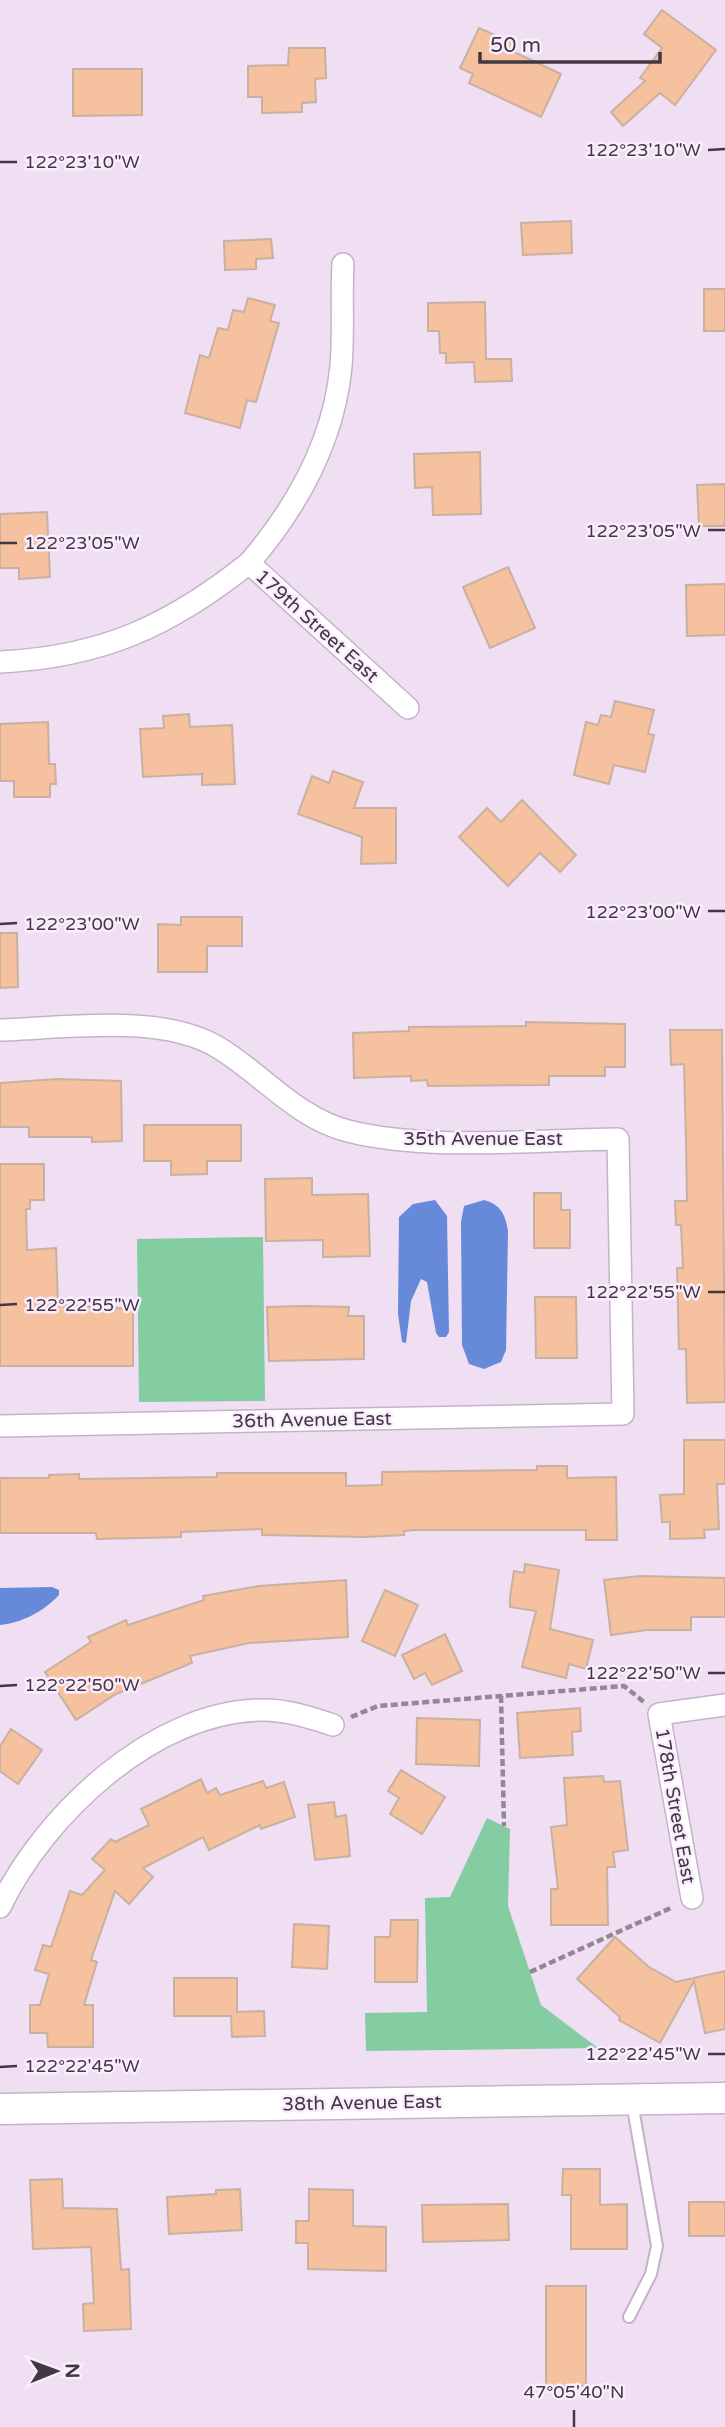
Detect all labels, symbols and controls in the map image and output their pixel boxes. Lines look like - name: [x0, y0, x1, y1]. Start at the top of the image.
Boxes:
- scale bar: [480, 21, 660, 65]
- text: 50 m: [490, 33, 541, 58]
- text: 122°23'10"W: [585, 139, 701, 161]
- text: 122°23'10"W: [24, 151, 140, 173]
- text: 122°23'05"W: [585, 520, 701, 542]
- text: 122°23'05"W: [24, 532, 140, 554]
- street label: 179th Street East: [251, 565, 383, 687]
- text: 122°23'00"W: [585, 901, 701, 923]
- text: 122°23'00"W: [24, 913, 140, 935]
- street label: 35th Avenue East: [403, 1128, 563, 1150]
- text: 122°22'55"W: [585, 1281, 701, 1303]
- text: 122°22'55"W: [24, 1294, 140, 1316]
- street label: 36th Avenue East: [232, 1408, 392, 1432]
- text: 122°22'50"W: [585, 1662, 701, 1684]
- text: 122°22'50"W: [24, 1674, 140, 1696]
- street label: 178th Street East: [650, 1726, 700, 1886]
- text: 122°22'45"W: [585, 2043, 701, 2065]
- text: 122°22'45"W: [24, 2055, 140, 2077]
- street label: 38th Avenue East: [282, 2091, 442, 2115]
- north arrow: [21, 2336, 91, 2406]
- text: N: [61, 2363, 83, 2379]
- text: 47°05'40"N: [524, 2381, 624, 2403]

